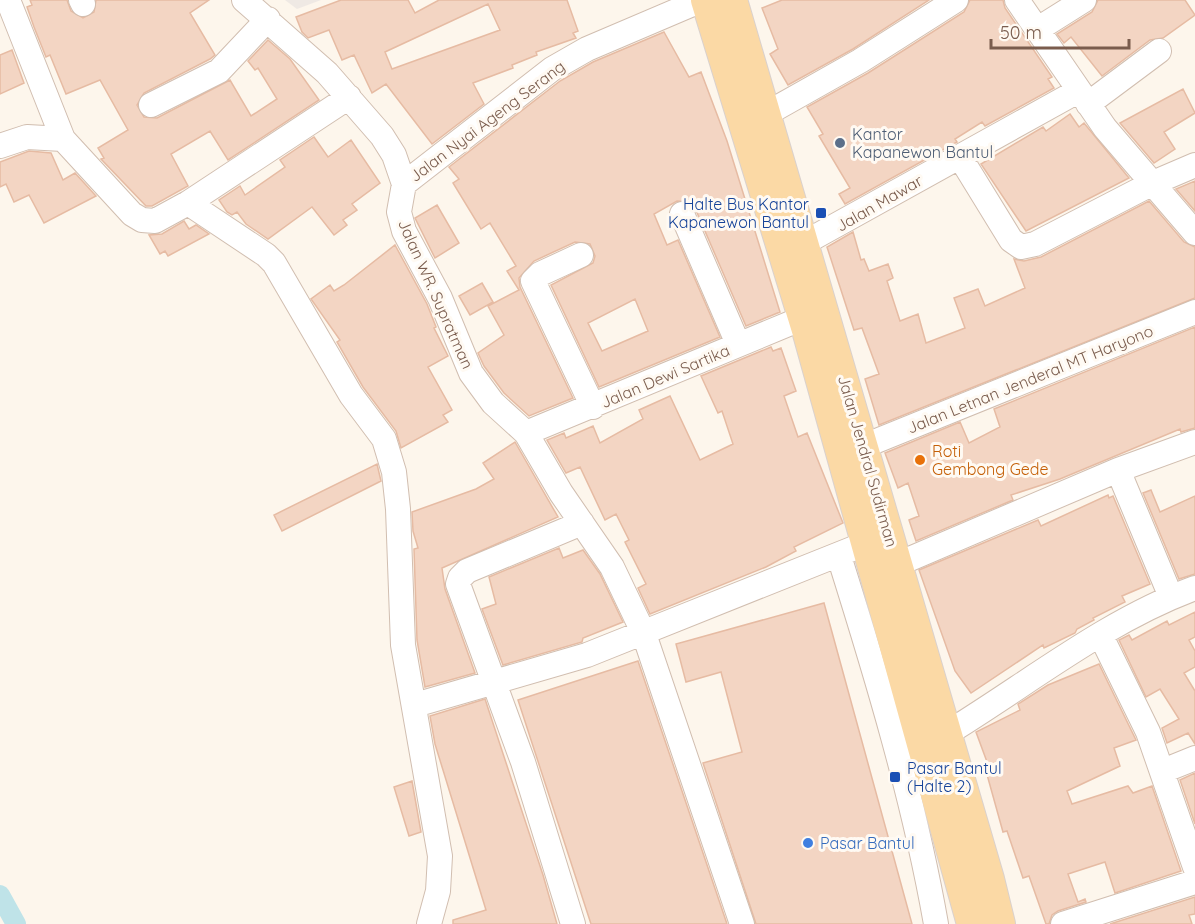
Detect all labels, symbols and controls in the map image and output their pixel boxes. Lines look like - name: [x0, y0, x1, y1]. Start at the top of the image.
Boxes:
- scale bar: [991, 12, 1129, 50]
- text: 50 m: [1000, 21, 1042, 44]
- street label: Jalan Nyai Ageng Serang: [405, 56, 569, 186]
- place label: Kantor Kapanewon Bantul: [852, 124, 993, 162]
- marker: Kantor Kapanewon Bantul: [833, 136, 847, 150]
- street label: Jalan Mawar: [832, 170, 926, 236]
- place label: Halte Bus Kantor Kapanewon Bantul: [668, 194, 809, 232]
- marker: Halte Bus Kantor Kapanewon Bantul: [814, 206, 828, 220]
- street label: Jalan WR. Supratman: [394, 216, 478, 372]
- street label: Jalan Letnan Jenderal MT Haryono: [904, 320, 1156, 438]
- street label: Jalan Dewi Sartika: [597, 340, 733, 412]
- street label: Jalan Jendral Sudirman: [834, 373, 902, 549]
- place label: Roti Gembong Gede: [932, 441, 1049, 479]
- marker: Roti Gembong Gede: [913, 453, 927, 467]
- place label: Pasar Bantul (Halte 2): [907, 758, 1002, 796]
- marker: Pasar Bantul (Halte 2): [888, 770, 902, 784]
- place label: Pasar Bantul: [820, 833, 915, 853]
- marker: Pasar Bantul: [801, 836, 815, 850]

